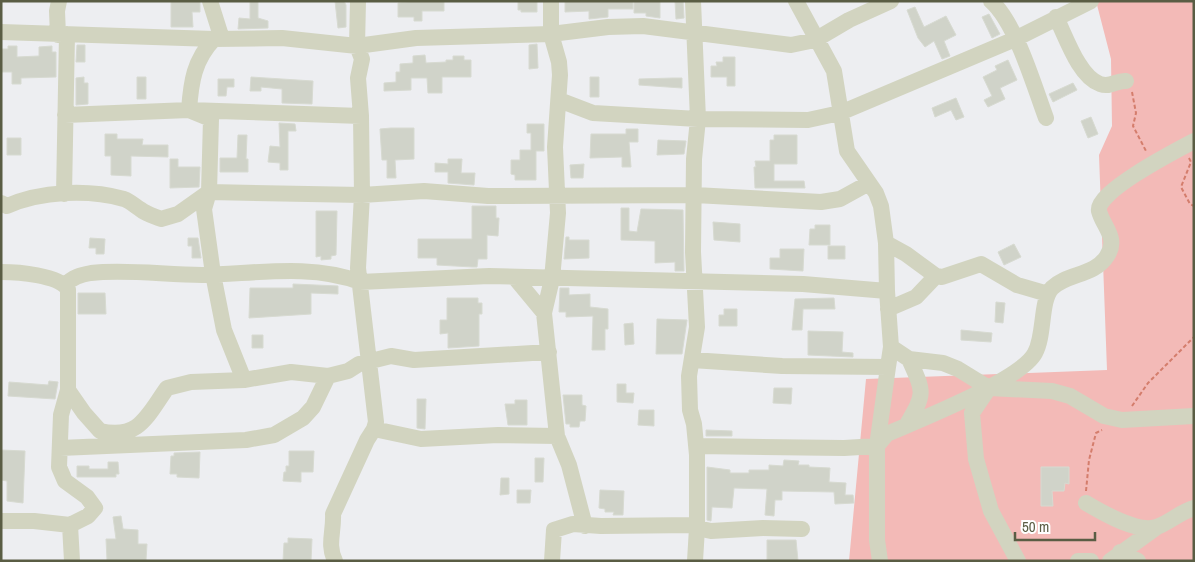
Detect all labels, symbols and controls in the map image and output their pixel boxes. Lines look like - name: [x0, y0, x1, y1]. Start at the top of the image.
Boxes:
- scale bar: [1015, 510, 1095, 542]
- text: 50 m: [1022, 516, 1049, 537]

